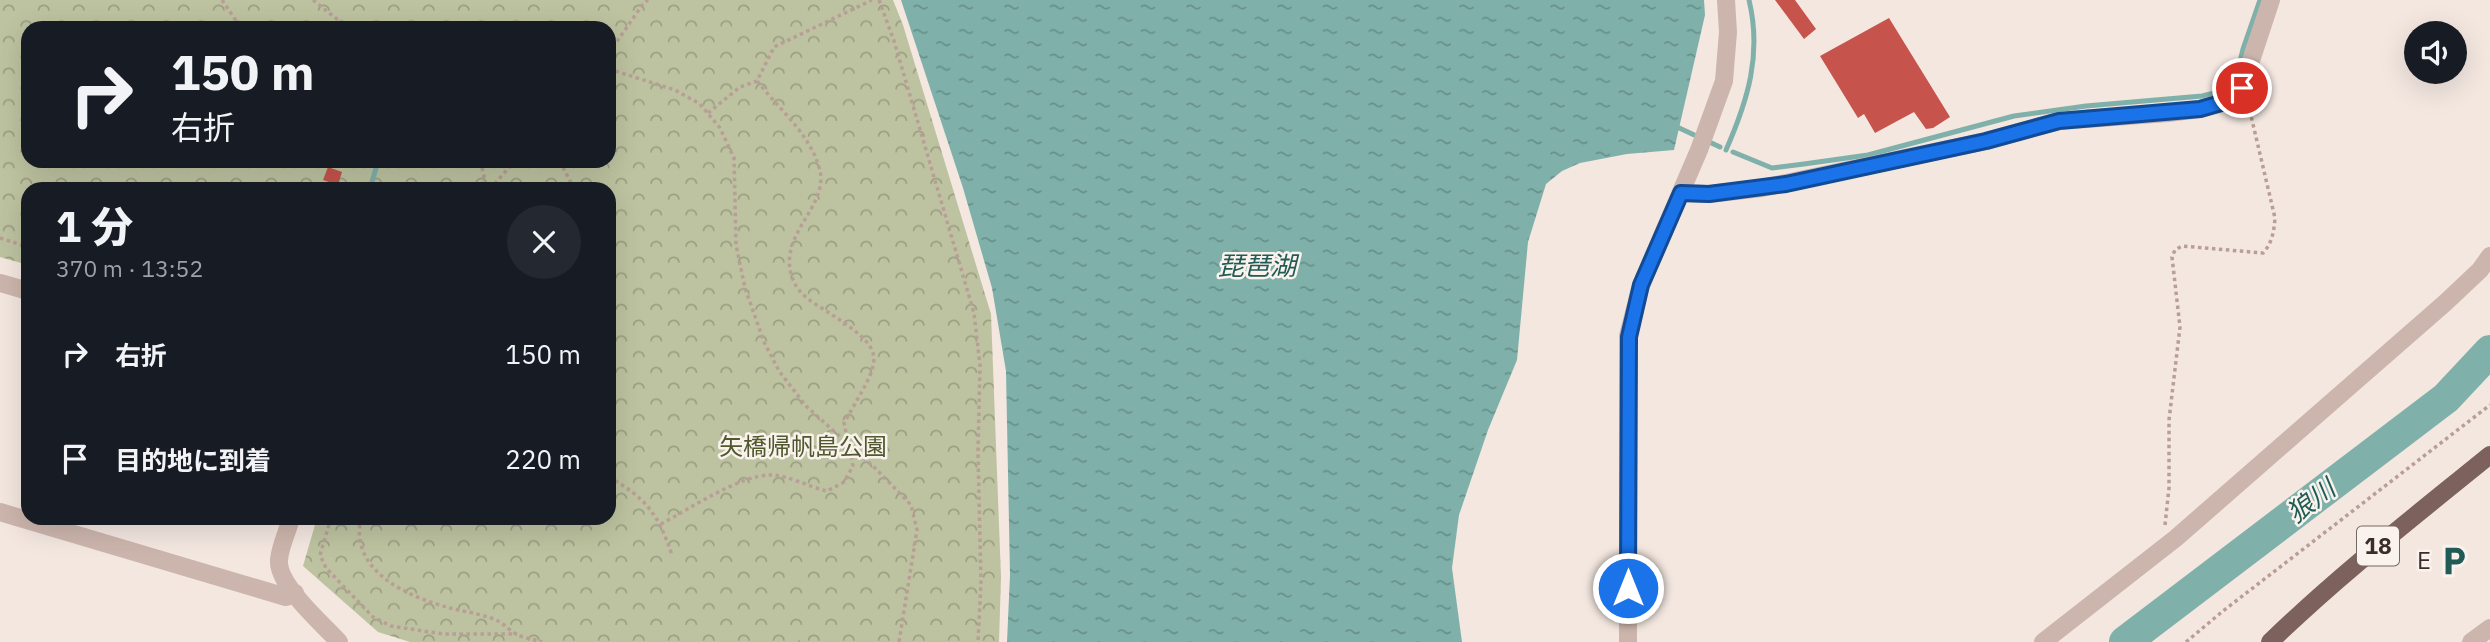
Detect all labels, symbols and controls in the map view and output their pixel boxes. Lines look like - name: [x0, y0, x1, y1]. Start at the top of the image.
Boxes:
- map controls: [2404, 21, 2467, 84]
- button: sound: [2404, 21, 2467, 84]
- text: 150 m: [171, 40, 315, 103]
- icon: right: [56, 49, 147, 140]
- pin: [2212, 58, 2272, 118]
- icon: arrive: [2223, 69, 2261, 107]
- text: 右折: [171, 106, 235, 148]
- text: 1 分: [56, 199, 133, 254]
- button: close: [507, 205, 581, 279]
- water label: 琵琶湖: [1218, 248, 1300, 282]
- text: 370 m · 13:52: [56, 253, 203, 283]
- icon: right: [56, 335, 94, 373]
- text: 150 m: [505, 337, 581, 371]
- text: 右折: [115, 338, 167, 372]
- park label: 矢橋帰帆島公園: [719, 430, 887, 462]
- icon: arrive: [56, 440, 94, 478]
- text: 220 m: [505, 442, 581, 476]
- text: 目的地に到着: [115, 443, 271, 477]
- water label: 狼川: [2279, 469, 2344, 529]
- road number: 18: [2357, 526, 2399, 566]
- place label: E: [2417, 544, 2431, 576]
- parking icon: E: [2437, 544, 2471, 578]
- position arrow: [1591, 551, 1665, 625]

